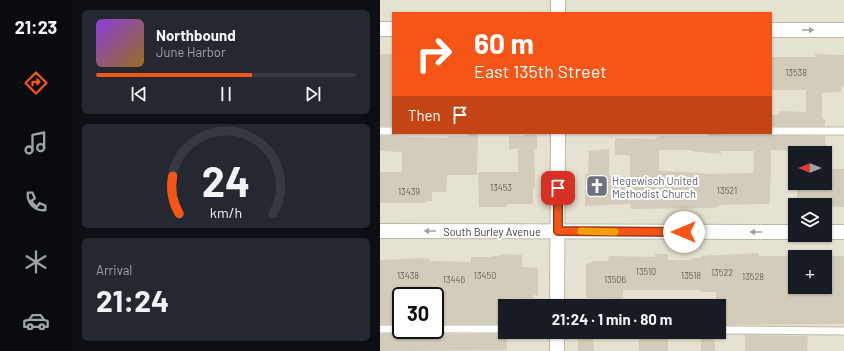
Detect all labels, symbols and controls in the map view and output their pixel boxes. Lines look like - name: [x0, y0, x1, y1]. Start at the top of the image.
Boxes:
- text: 21:23: [15, 16, 57, 38]
- text: Northbound: [156, 26, 236, 44]
- text: 60 m: [474, 26, 534, 60]
- one-way arrow: [801, 27, 814, 33]
- icon: right: [408, 28, 460, 80]
- text: June Harbor: [156, 44, 226, 60]
- text: East 135th Street: [474, 60, 607, 82]
- house number: 13538: [785, 67, 807, 78]
- icon: directions: [22, 69, 50, 97]
- icon: previous: [128, 83, 150, 105]
- icon: pause: [215, 83, 237, 105]
- icon: next: [302, 83, 324, 105]
- icon: arrive: [449, 104, 471, 126]
- text: Then: [408, 106, 441, 124]
- icon: music: [22, 129, 50, 157]
- north arrow: [788, 146, 832, 190]
- map controls: [788, 146, 832, 294]
- text: 24: [202, 154, 250, 204]
- pin: [541, 171, 575, 205]
- church icon: Hegewisch United Methodist Church: [584, 173, 610, 199]
- place label: Hegewisch United Methodist Church: [612, 174, 698, 200]
- icon: arrive: [547, 177, 569, 199]
- house number: 13453: [490, 182, 512, 193]
- house number: 13521: [717, 185, 737, 196]
- house number: 13439: [398, 186, 420, 197]
- icon: phone: [22, 188, 50, 216]
- button: layers: [788, 198, 832, 242]
- text: km/h: [210, 203, 242, 220]
- position arrow: [663, 211, 705, 253]
- street label: South Burley Avenue: [443, 225, 541, 238]
- one-way arrow: [423, 228, 436, 234]
- one-way arrow: [749, 229, 762, 235]
- icon: climate: [22, 248, 50, 276]
- button: +: [788, 250, 832, 294]
- text: Arrival: [96, 262, 132, 278]
- house number: 13510: [636, 266, 656, 277]
- house number: 13522: [711, 267, 733, 278]
- house number: 13438: [397, 270, 419, 281]
- house number: 13450: [474, 270, 496, 281]
- house number: 13518: [681, 270, 701, 281]
- house number: 13528: [742, 271, 764, 282]
- house number: 13446: [443, 274, 466, 285]
- house number: 13506: [604, 274, 626, 285]
- text: 21:24: [96, 282, 169, 318]
- speed limit sign: 30: [392, 287, 444, 339]
- icon: car: [22, 307, 50, 335]
- text: 21:24 · 1 min · 80 m: [552, 310, 672, 328]

